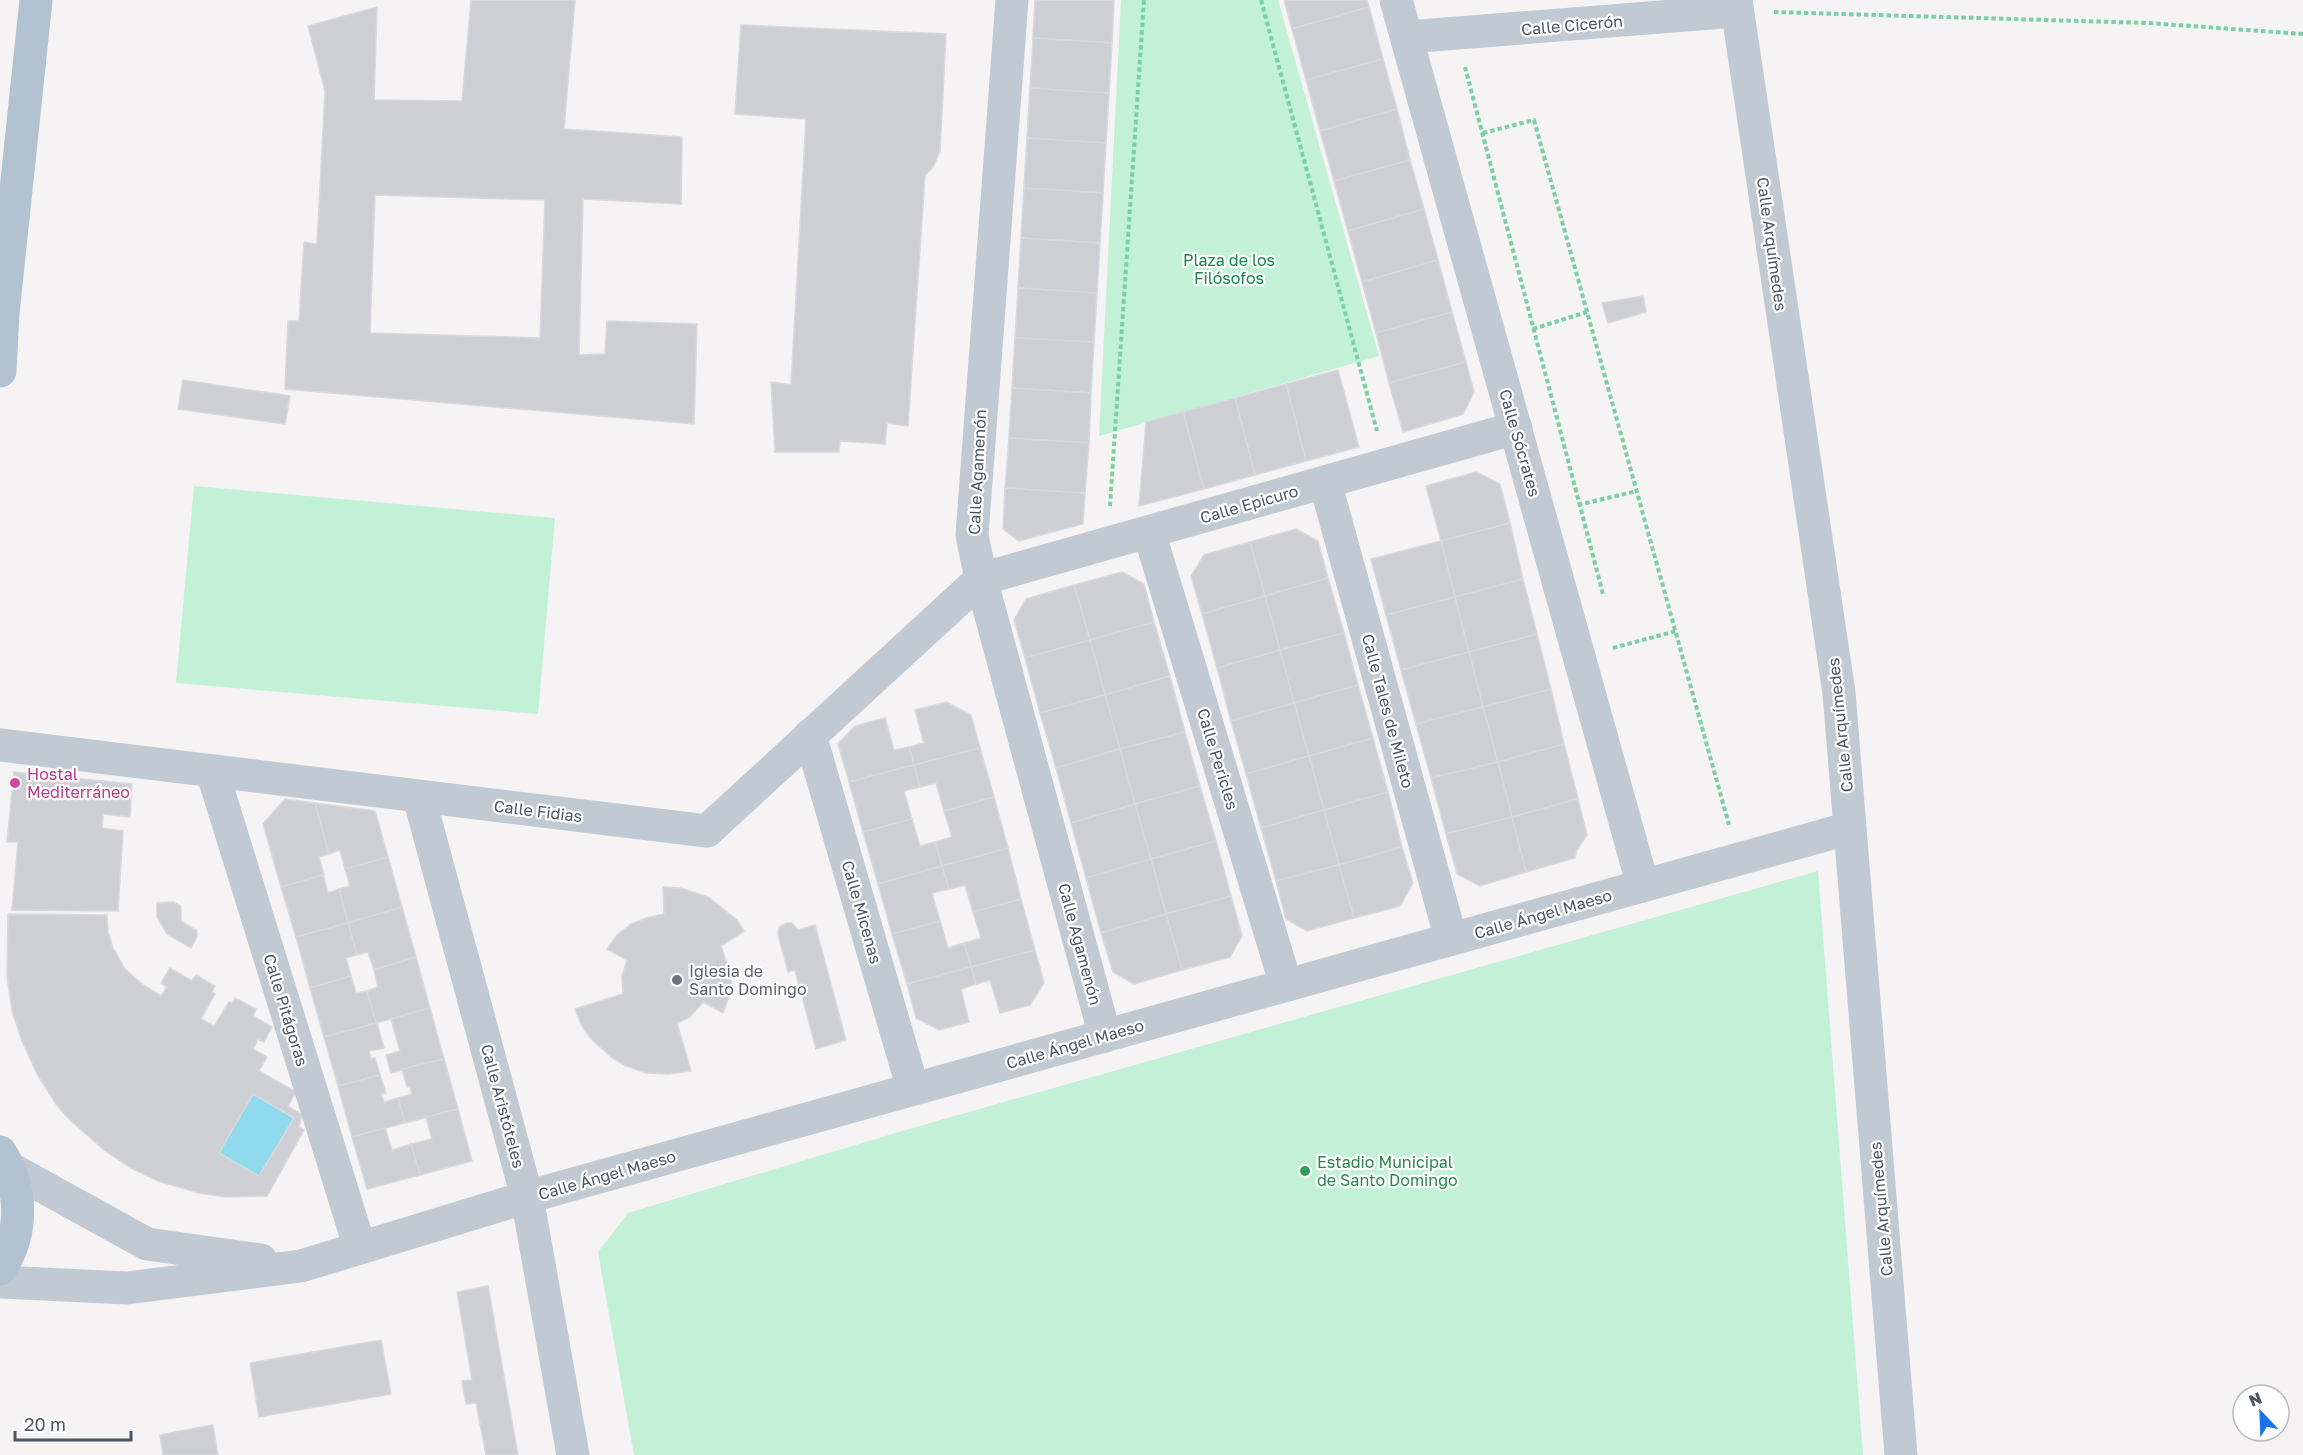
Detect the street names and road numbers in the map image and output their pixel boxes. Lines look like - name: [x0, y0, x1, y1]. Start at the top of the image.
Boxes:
- street label: Calle Cicerón: [1520, 11, 1624, 39]
- street label: Calle Arquímedes: [1753, 176, 1791, 312]
- street label: Calle Sócrates: [1495, 387, 1545, 499]
- street label: Calle Agamenón: [964, 409, 990, 535]
- street label: Calle Epicuro: [1198, 480, 1300, 528]
- street label: Calle Tales de Mileto: [1358, 632, 1418, 790]
- street label: Calle Arquímedes: [1823, 657, 1857, 793]
- street label: Calle Pericles: [1193, 706, 1243, 812]
- street label: Calle Fidias: [493, 796, 583, 826]
- street label: Calle Micenas: [838, 858, 886, 966]
- street label: Calle Agamenón: [1054, 881, 1106, 1007]
- street label: Calle Ángel Maeso: [1472, 885, 1614, 943]
- street label: Calle Pitágoras: [259, 951, 313, 1069]
- street label: Calle Ángel Maeso: [1004, 1015, 1146, 1073]
- street label: Calle Aristóteles: [477, 1042, 529, 1170]
- street label: Calle Arquímedes: [1865, 1141, 1897, 1277]
- street label: Calle Ángel Maeso: [536, 1146, 678, 1204]

